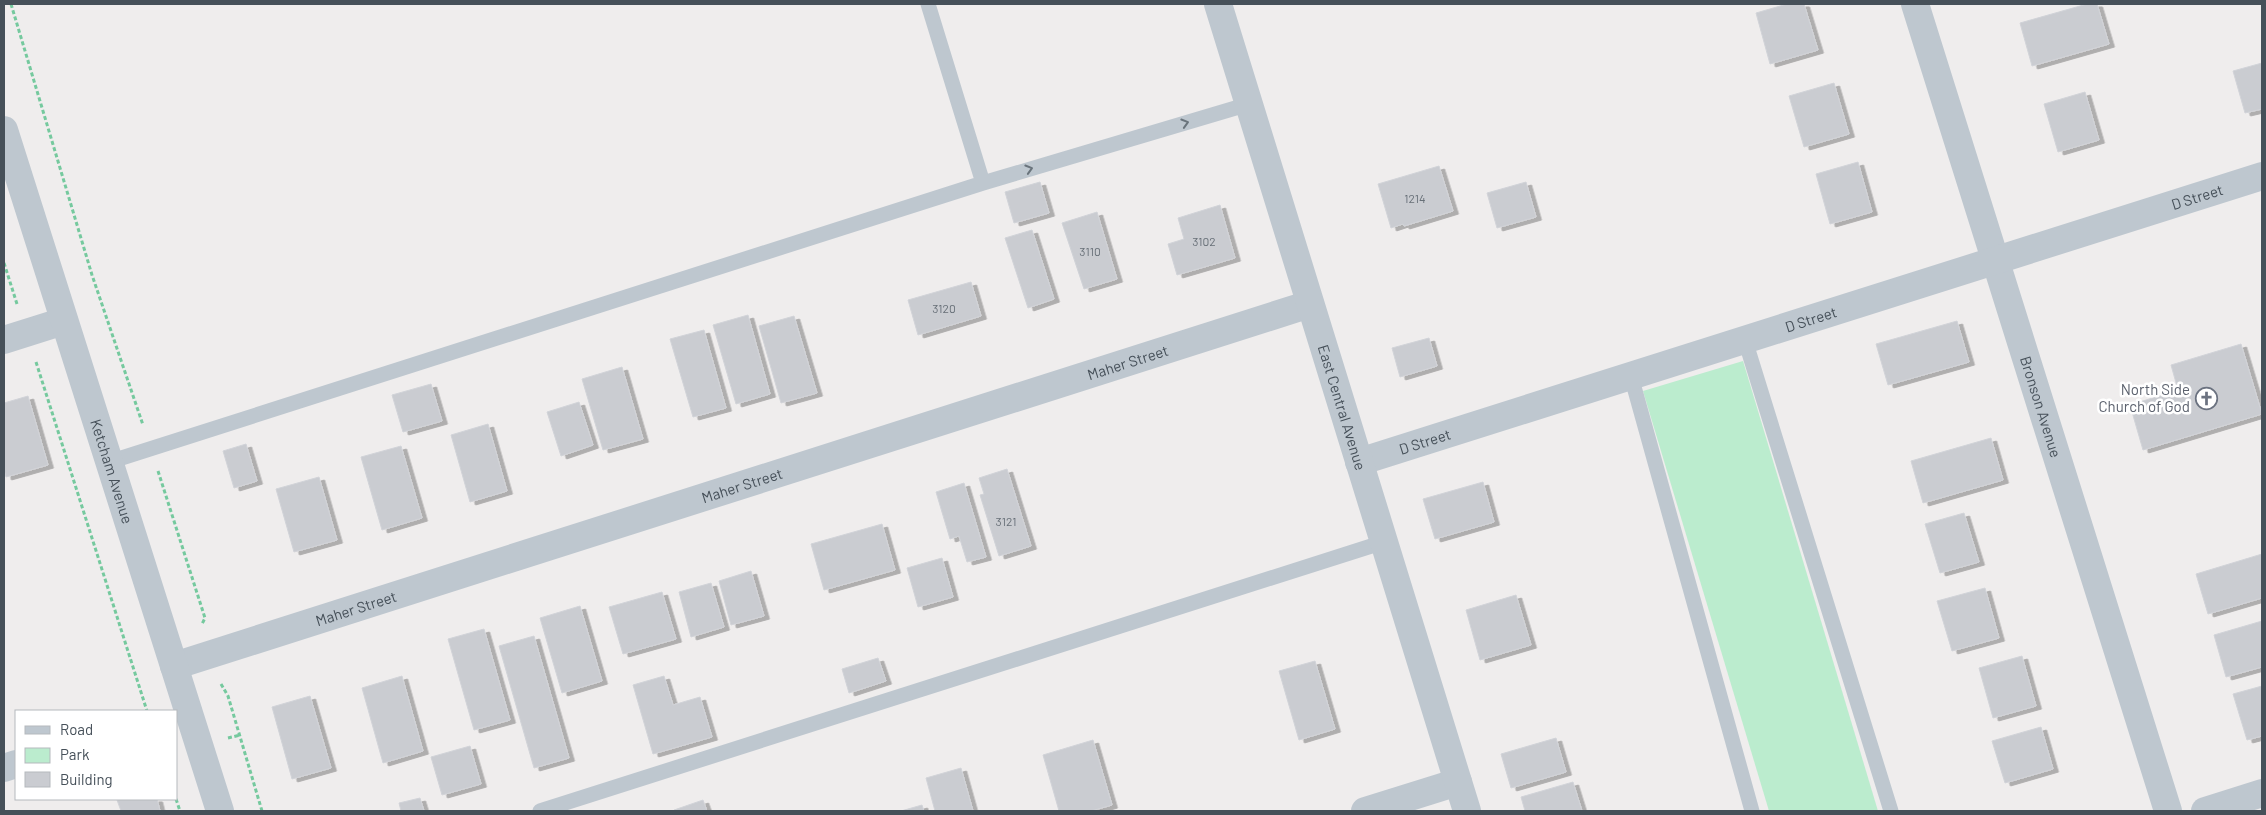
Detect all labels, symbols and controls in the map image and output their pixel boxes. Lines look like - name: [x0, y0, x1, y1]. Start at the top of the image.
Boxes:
- one-way arrow: [1181, 118, 1189, 128]
- one-way arrow: [1025, 165, 1033, 175]
- street label: D Street: [2169, 180, 2225, 213]
- house number: 1214: [1404, 191, 1426, 205]
- house number: 3102: [1192, 234, 1216, 248]
- house number: 3110: [1079, 244, 1101, 258]
- house number: 3120: [932, 301, 956, 315]
- street label: D Street: [1783, 302, 1839, 336]
- street label: Maher Street: [1085, 341, 1170, 383]
- street label: East Central Avenue: [1315, 342, 1370, 472]
- street label: Bronson Avenue: [2017, 354, 2066, 460]
- place label: North Side Church of God: [2099, 380, 2190, 415]
- church icon: North Side Church of God: [2194, 386, 2218, 410]
- street label: Ketcham Avenue: [87, 417, 137, 526]
- street label: D Street: [1397, 425, 1453, 458]
- street label: Maher Street: [699, 464, 785, 506]
- house number: 3121: [996, 514, 1016, 528]
- street label: Maher Street: [313, 587, 399, 629]
- legend: [15, 710, 178, 800]
- text: Road: [60, 720, 93, 738]
- text: Park: [60, 745, 90, 763]
- text: Building: [60, 770, 113, 788]

